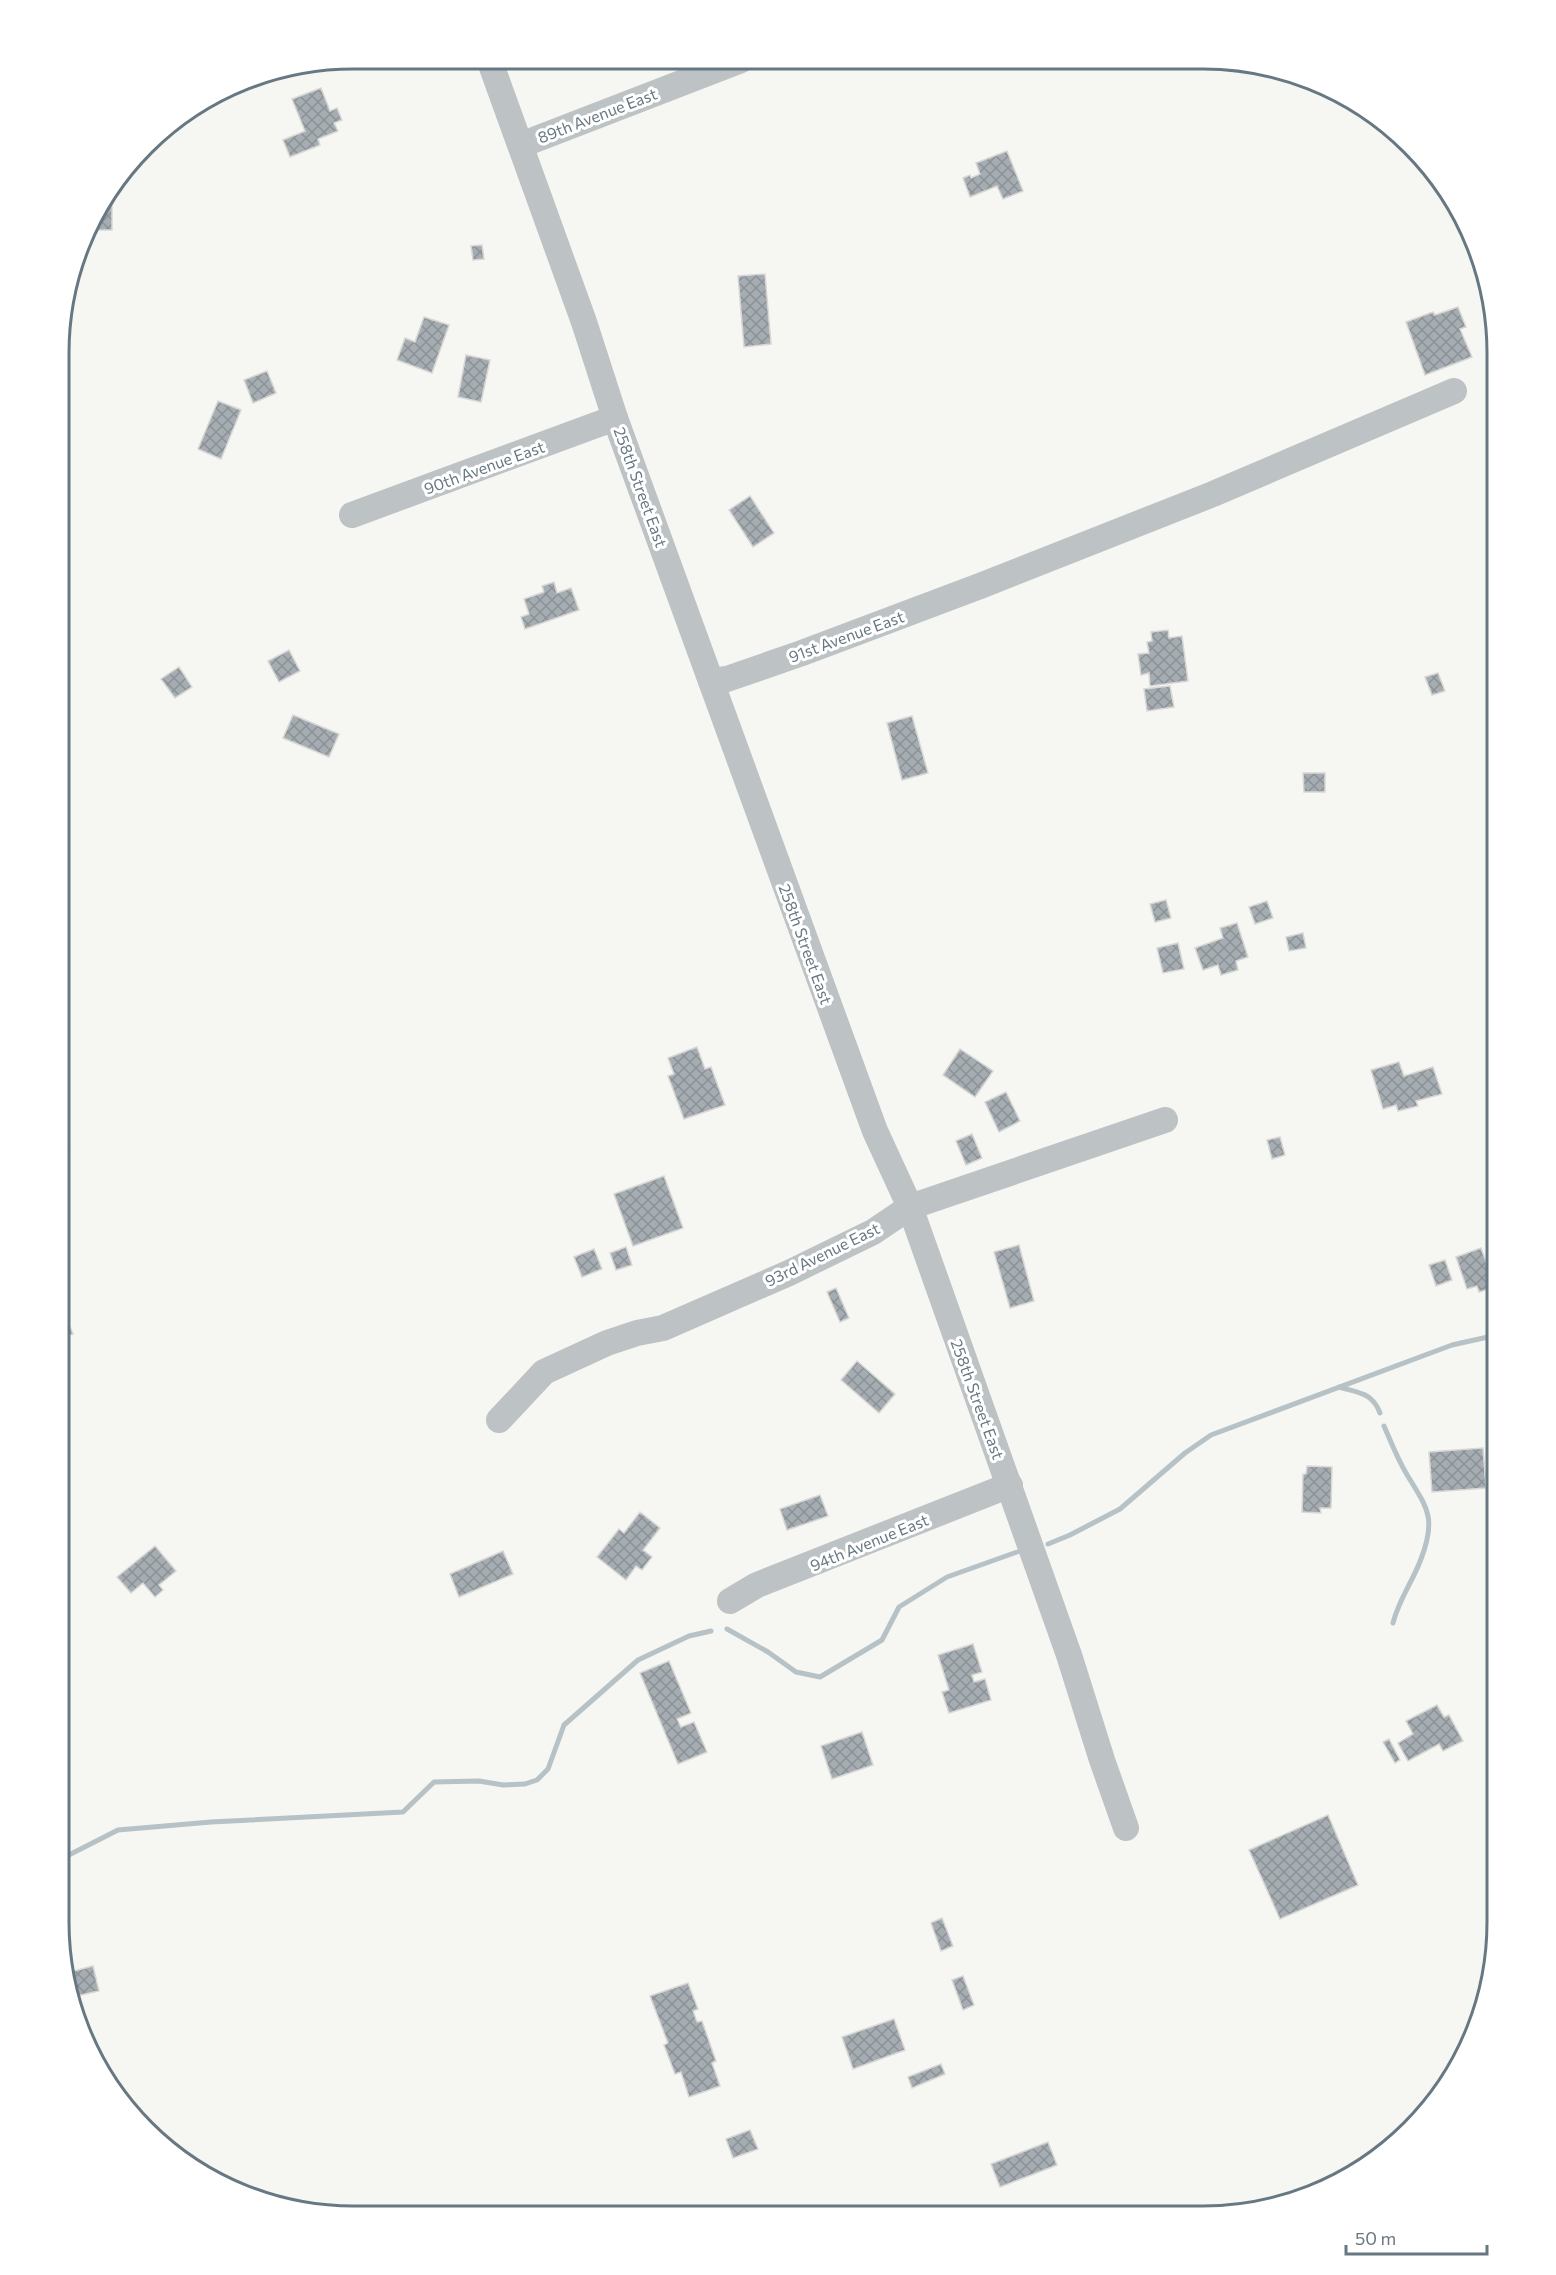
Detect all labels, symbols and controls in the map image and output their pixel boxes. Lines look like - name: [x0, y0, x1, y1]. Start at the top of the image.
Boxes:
- street label: 89th Avenue East: [535, 83, 660, 146]
- street label: 258th Street East: [610, 424, 672, 550]
- street label: 90th Avenue East: [421, 436, 547, 498]
- street label: 91st Avenue East: [786, 606, 907, 666]
- street label: 258th Street East: [775, 881, 837, 1007]
- street label: 93rd Avenue East: [762, 1218, 883, 1290]
- street label: 258th Street East: [947, 1336, 1009, 1462]
- street label: 94th Avenue East: [807, 1509, 931, 1574]
- scale bar: [1346, 2218, 1487, 2256]
- text: 50 m: [1355, 2227, 1396, 2249]

